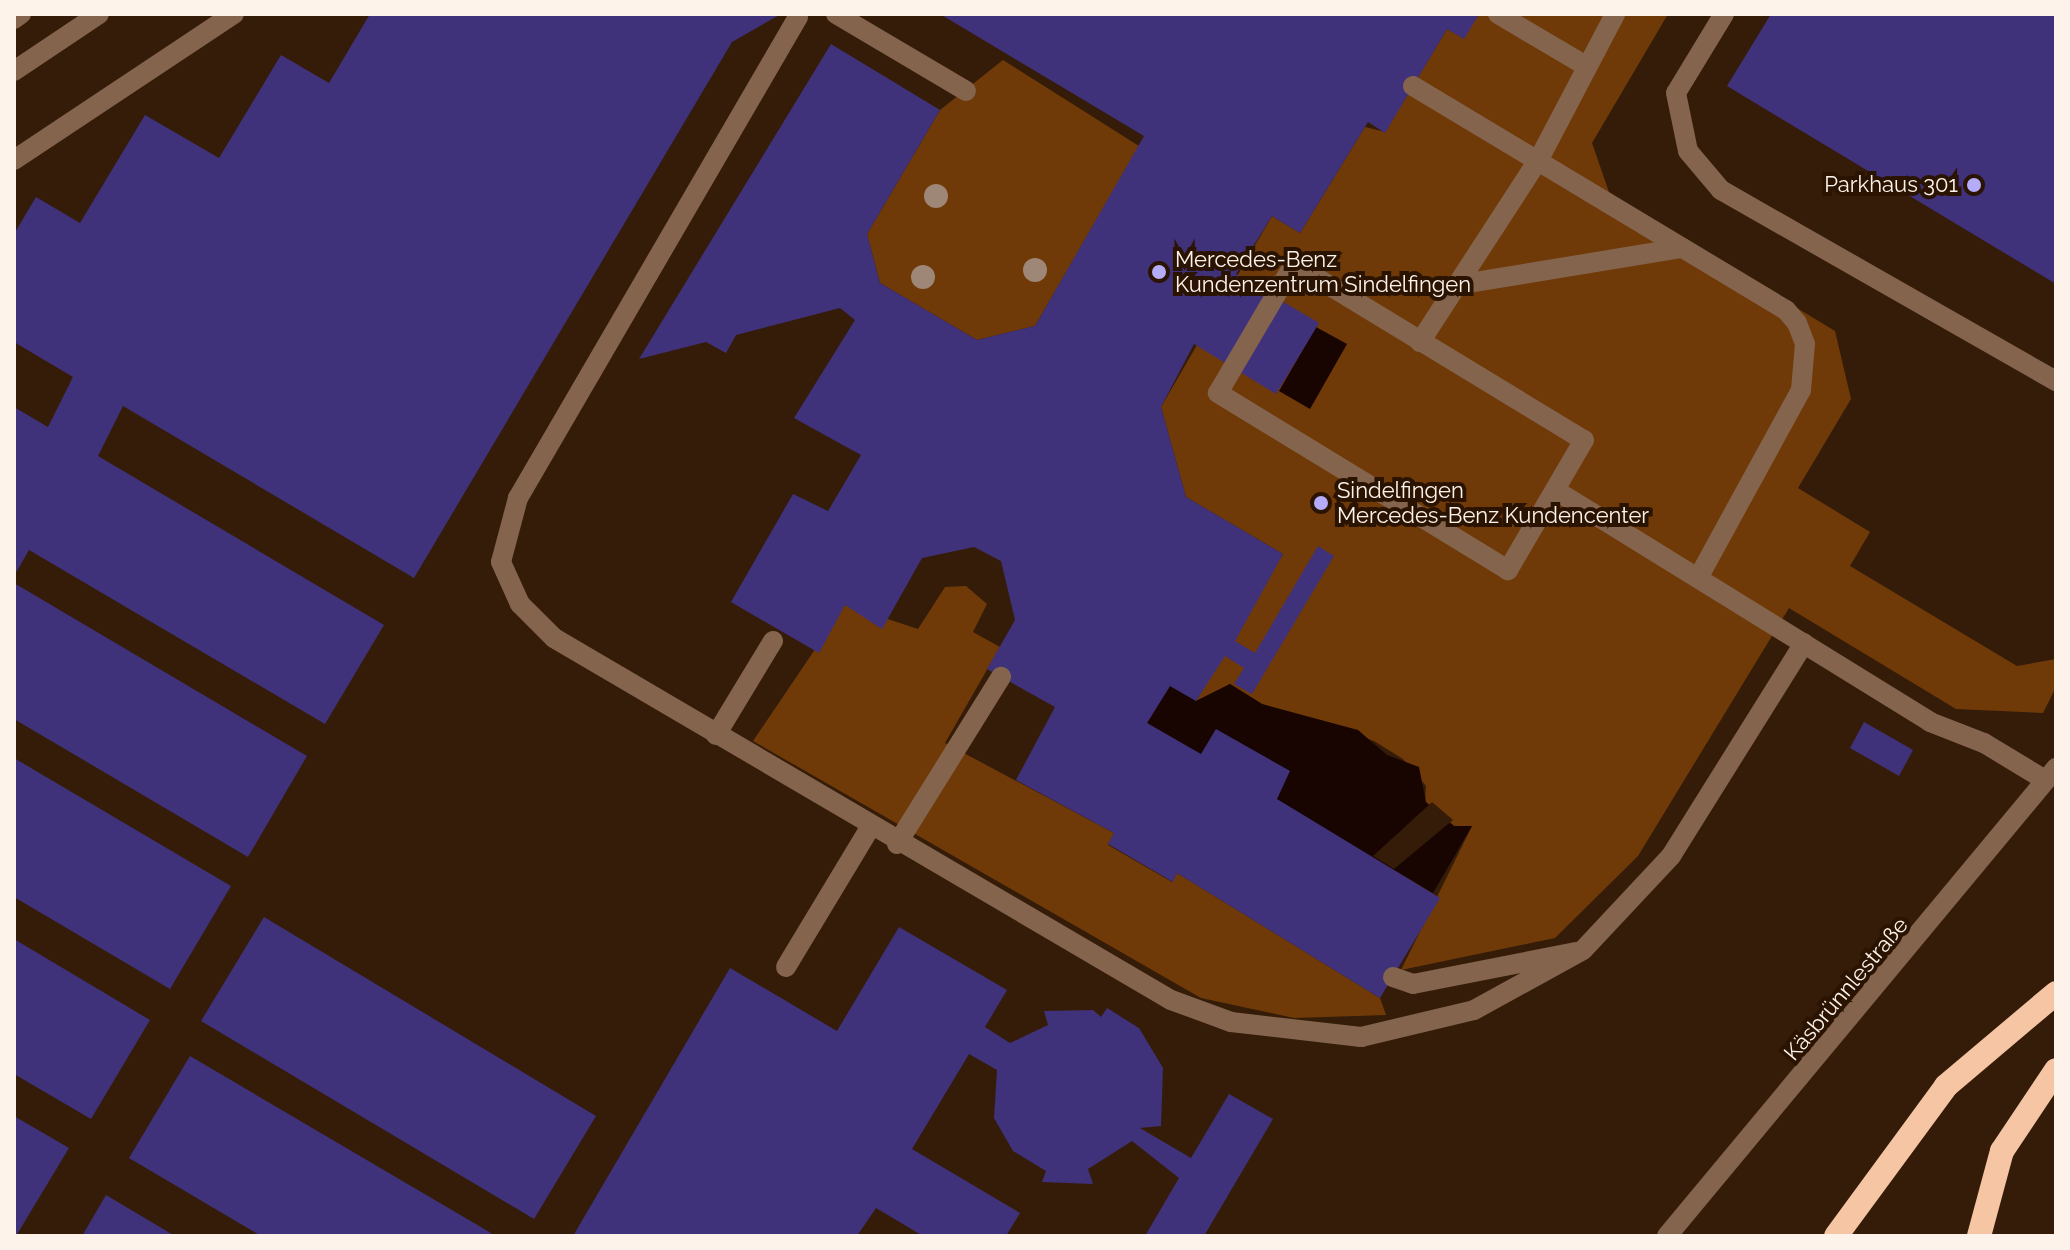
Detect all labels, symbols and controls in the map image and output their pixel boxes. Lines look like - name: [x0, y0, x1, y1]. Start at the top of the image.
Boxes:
- place label: Parkhaus 301: [1824, 172, 1958, 198]
- marker: Parkhaus 301: [1965, 176, 1983, 194]
- place label: Mercedes-Benz Kundenzentrum Sindelfingen: [1175, 246, 1471, 298]
- marker: Mercedes-Benz Kundenzentrum Sindelfingen: [1150, 263, 1168, 281]
- place label: Sindelfingen Mercedes-Benz Kundencenter: [1337, 477, 1649, 528]
- marker: Sindelfingen Mercedes-Benz Kundencenter: [1312, 494, 1330, 512]
- street label: Käsbrünnlestraße: [1779, 912, 1913, 1066]

